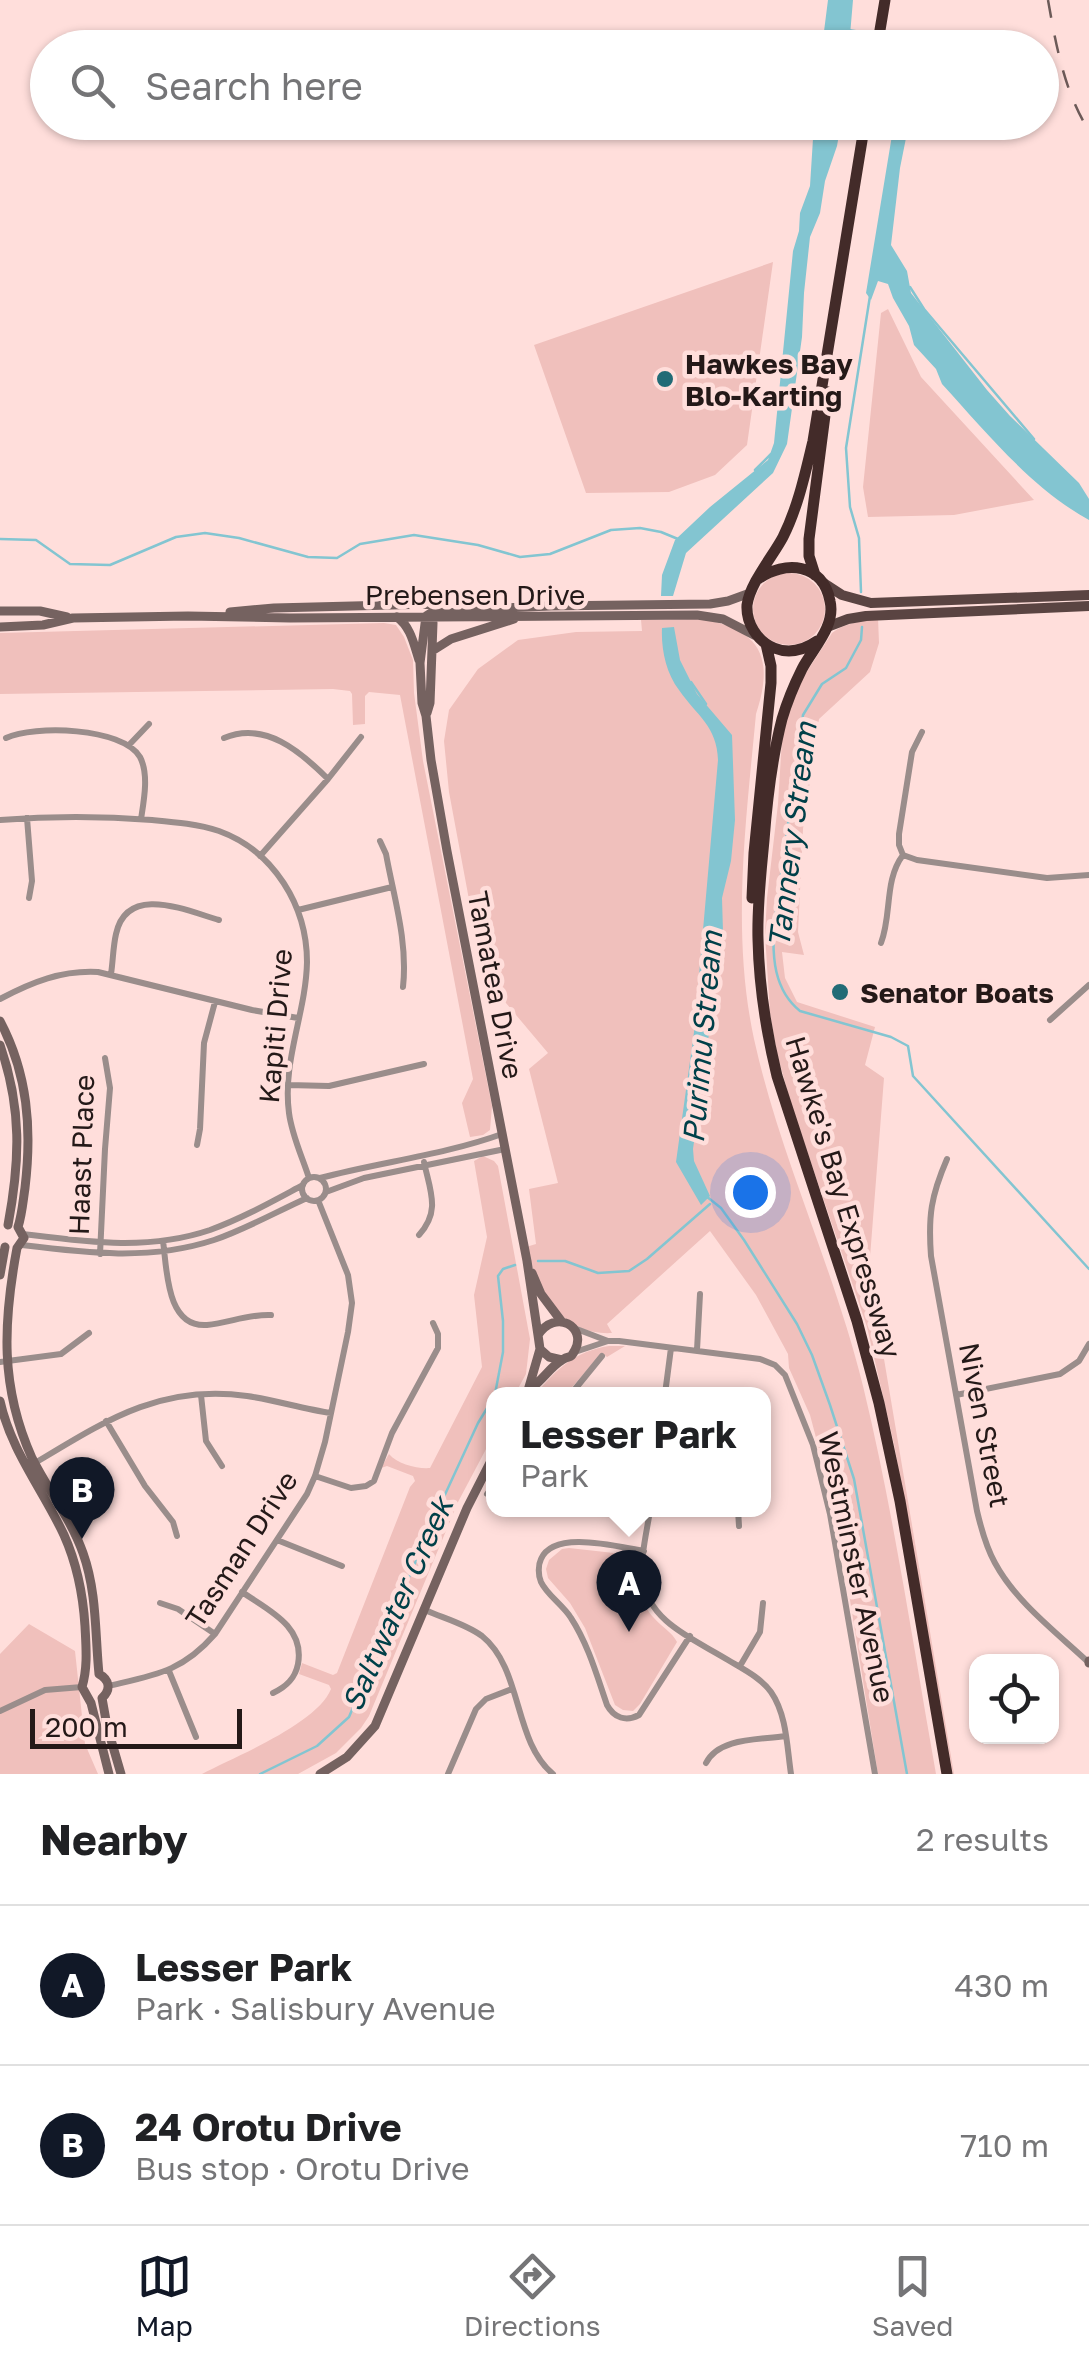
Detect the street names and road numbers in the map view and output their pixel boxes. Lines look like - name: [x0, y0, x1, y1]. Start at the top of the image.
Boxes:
- street label: Prebensen Drive: [365, 578, 585, 611]
- street label: Tamatea Drive: [462, 888, 530, 1082]
- street label: Kapiti Drive: [252, 948, 298, 1104]
- street label: Hawke's Bay Expressway: [779, 1032, 909, 1362]
- street label: Haast Place: [62, 1074, 100, 1236]
- street label: Niven Street: [953, 1340, 1017, 1510]
- street label: Westminster Avenue: [812, 1428, 902, 1706]
- street label: Tasman Drive: [178, 1465, 304, 1633]

